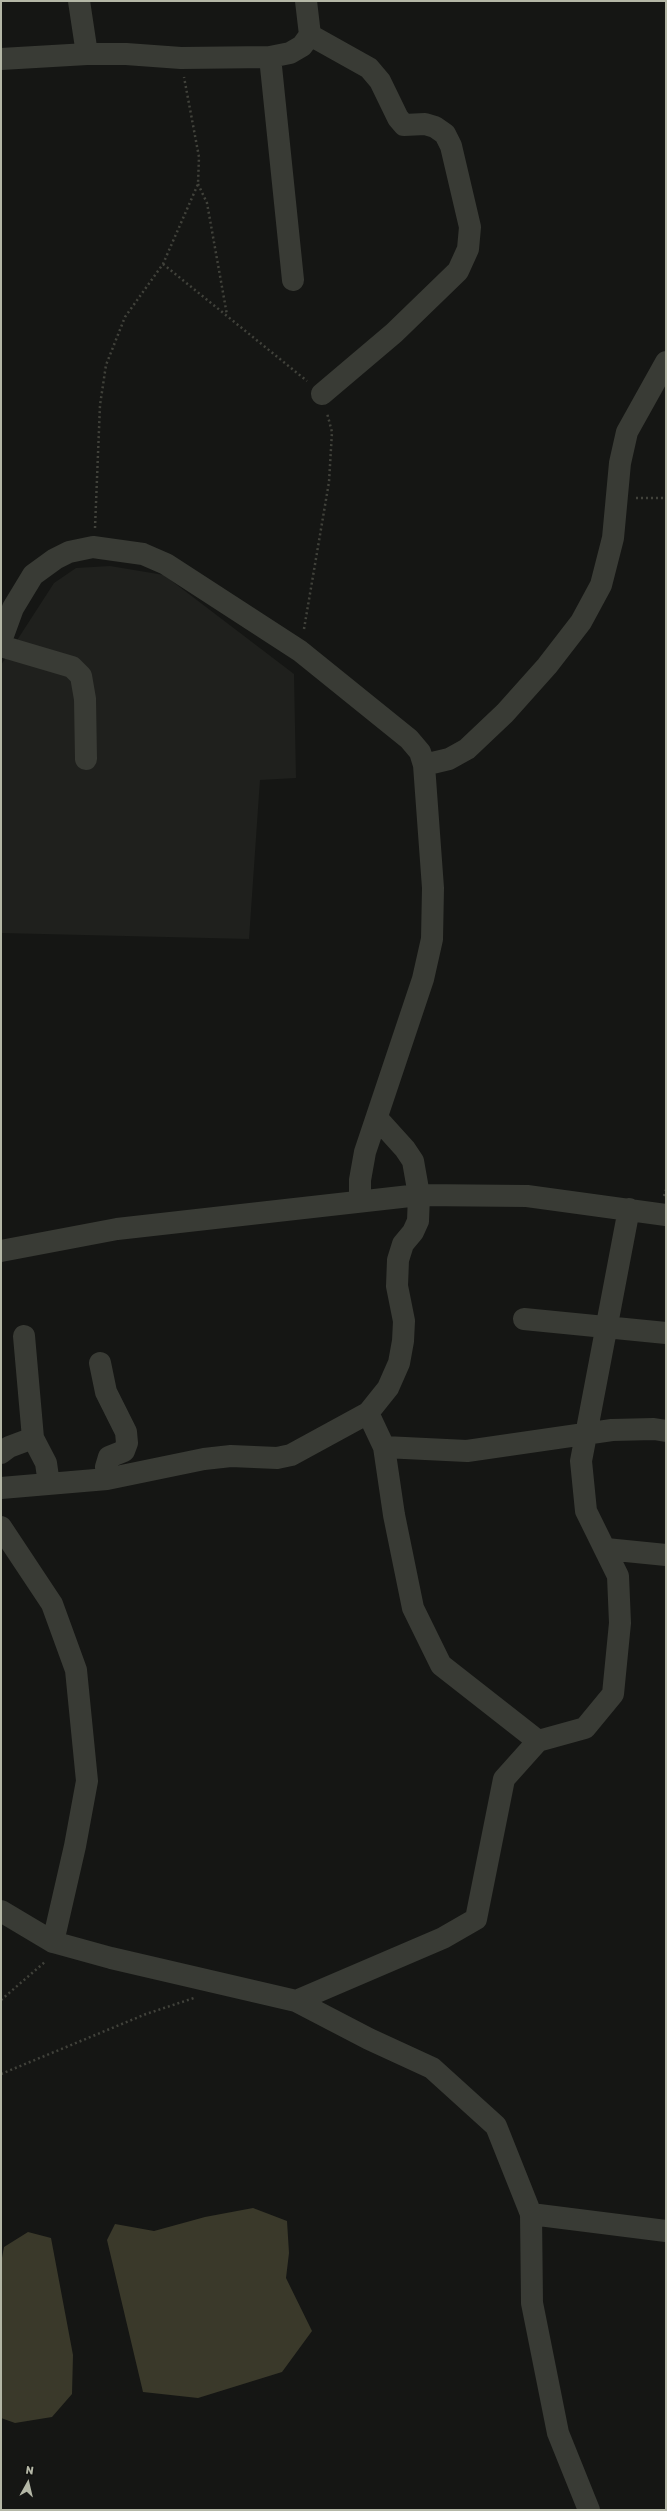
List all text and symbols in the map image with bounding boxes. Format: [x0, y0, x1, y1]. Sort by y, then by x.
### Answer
north arrow [8, 2463, 48, 2503]
text: N [25, 2464, 35, 2478]

